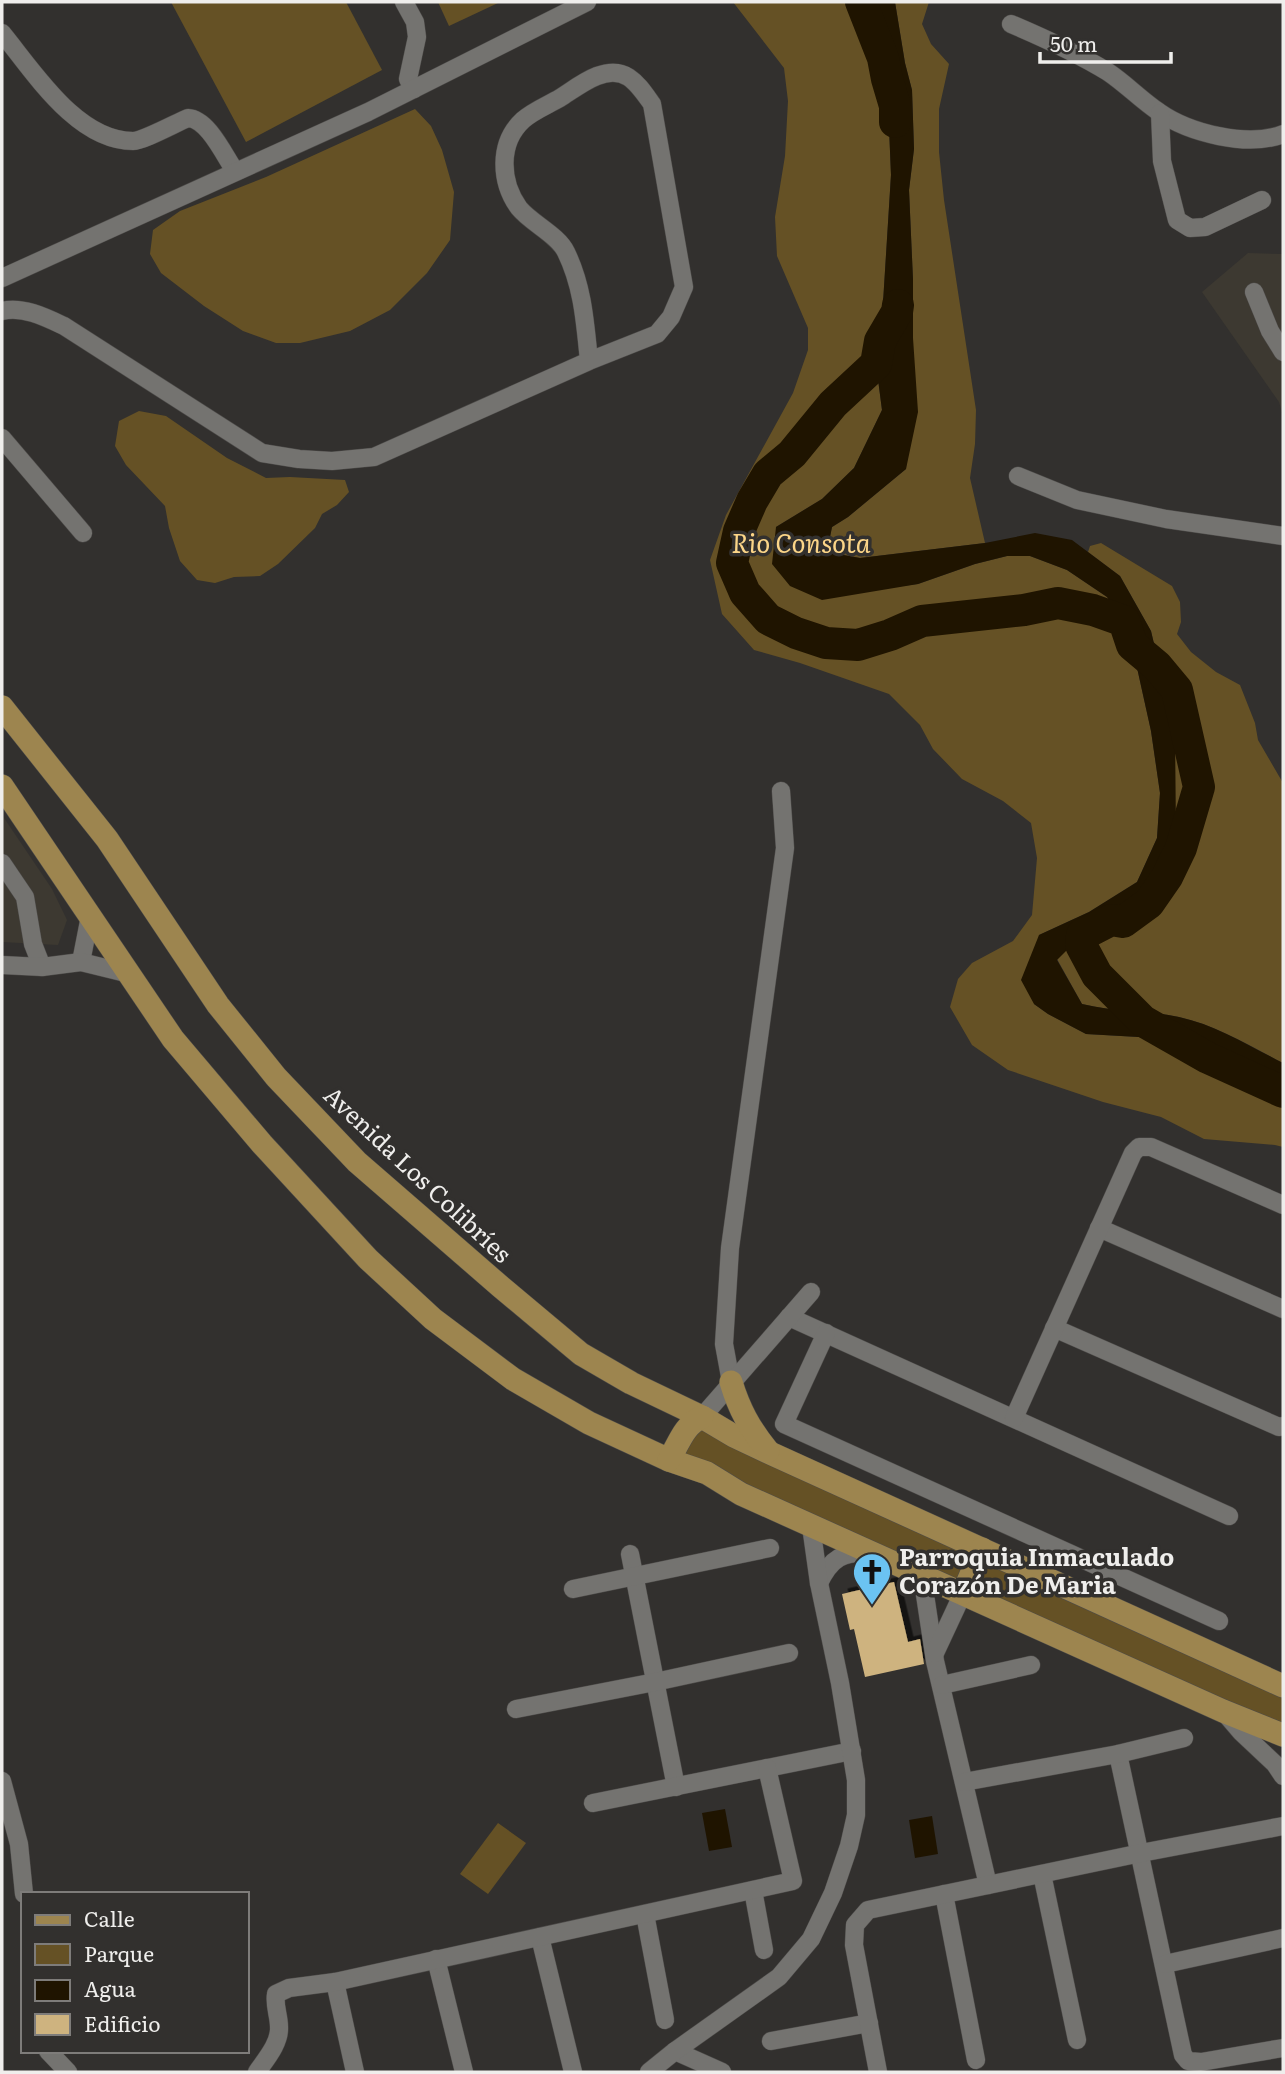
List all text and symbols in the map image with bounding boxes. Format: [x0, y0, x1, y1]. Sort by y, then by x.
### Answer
scale bar [1040, 21, 1171, 65]
text: 50 m [1050, 27, 1097, 58]
water label: Rio Consota [731, 522, 871, 561]
street label: Avenida Los Colibríes [317, 1077, 520, 1270]
place label: Parroquia Inmaculado Corazón De Maria [899, 1538, 1174, 1601]
church icon: Parroquia Inmaculado Corazón De Maria [851, 1551, 893, 1606]
legend [21, 1892, 248, 2053]
text: Calle [84, 1902, 135, 1933]
text: Parque [84, 1937, 154, 1968]
text: Agua [84, 1972, 136, 2003]
text: Edificio [84, 2007, 160, 2038]

